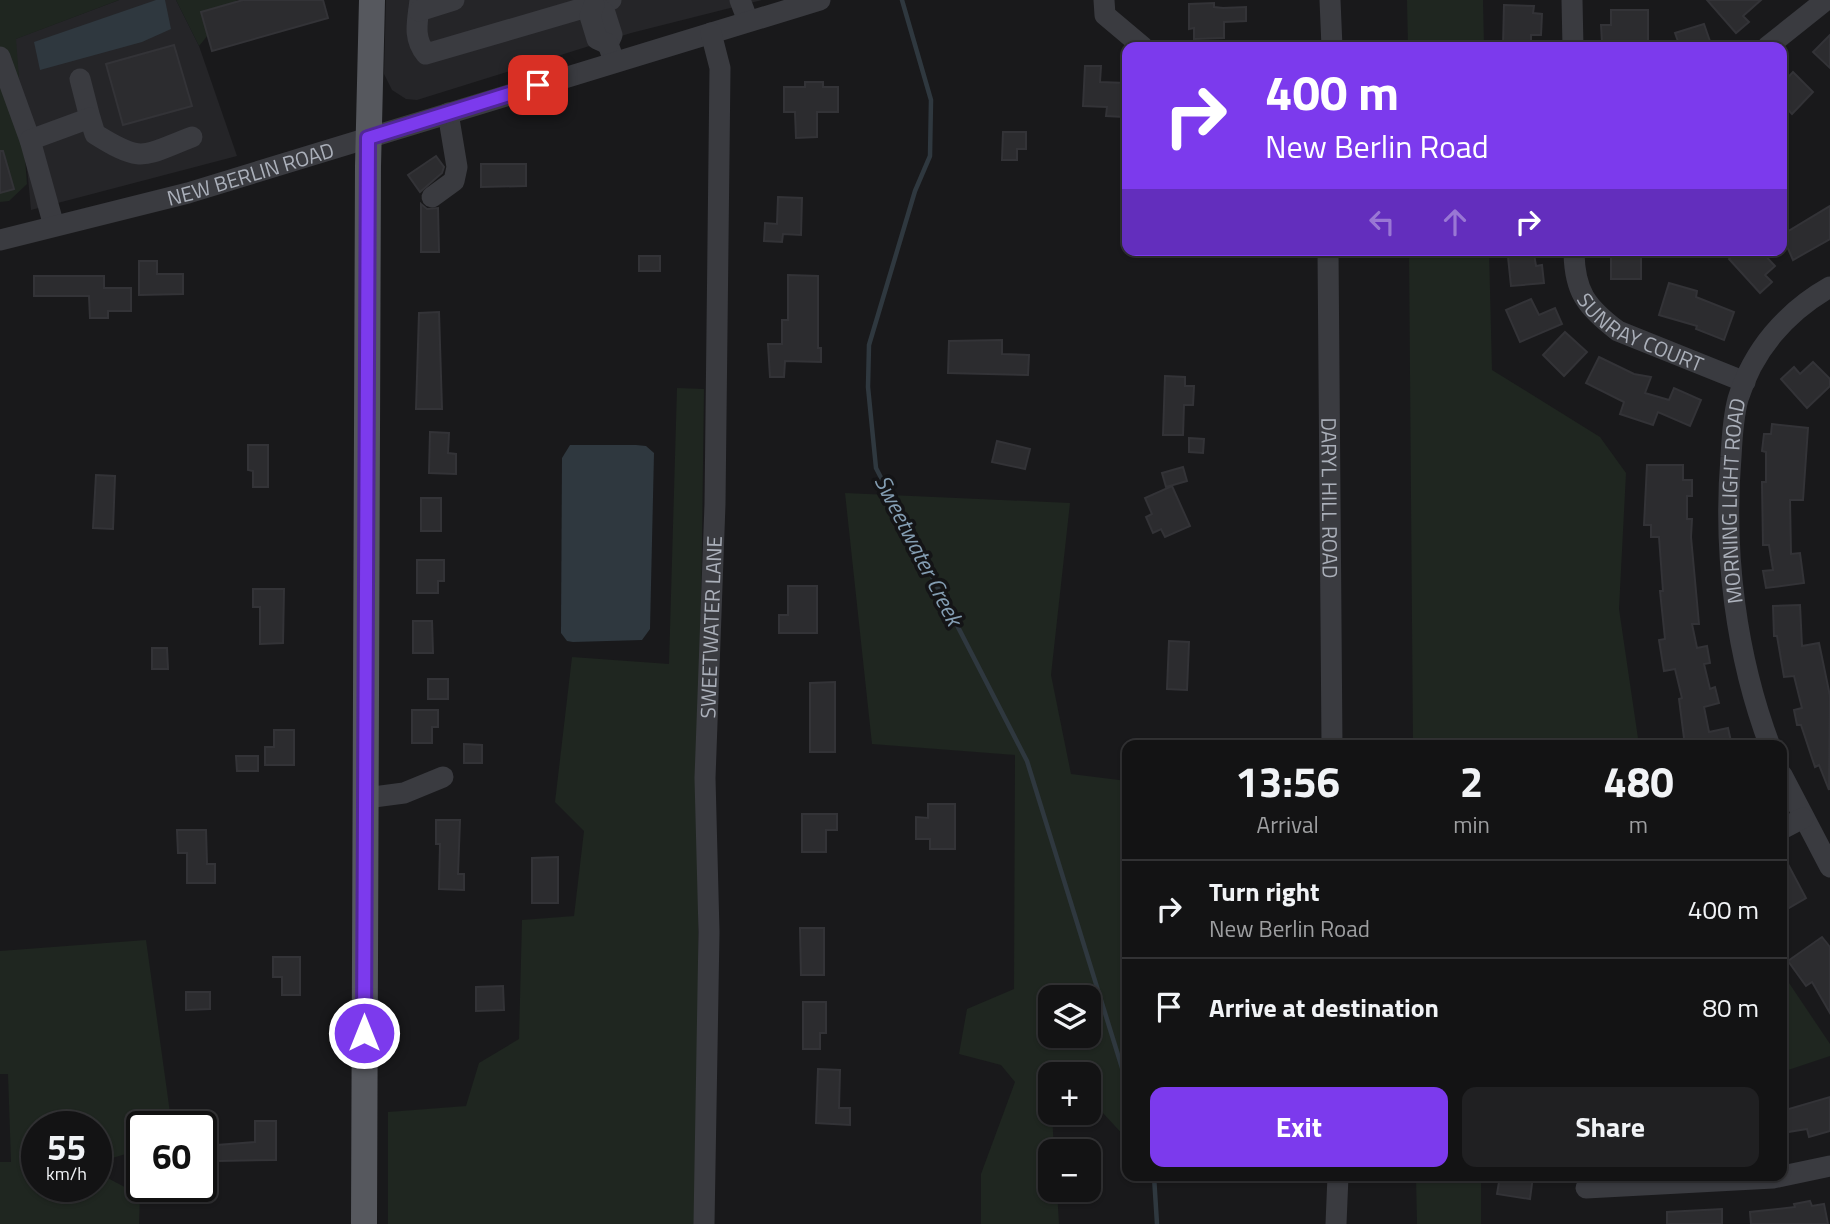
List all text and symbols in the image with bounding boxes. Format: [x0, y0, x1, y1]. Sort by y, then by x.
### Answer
text: 400 m [1265, 54, 1399, 129]
pin [508, 55, 568, 115]
icon: arrive [519, 66, 557, 104]
icon: right [1150, 70, 1241, 161]
text: New Berlin Road [1265, 122, 1489, 170]
street label: NEW BERLIN ROAD [163, 133, 338, 214]
icon: left [1363, 203, 1401, 241]
icon: ahead [1436, 203, 1474, 241]
icon: right [1509, 203, 1547, 241]
street label: SUNRAY COURT [1569, 286, 1708, 380]
street label: MORNING LIGHT ROAD [1713, 395, 1754, 606]
street label: DARYL HILL ROAD [1313, 417, 1347, 579]
water label: Sweetwater Creek [866, 469, 973, 634]
street label: SWEETWATER LANE [691, 535, 730, 719]
text: 13:56 [1235, 749, 1340, 813]
text: 2 [1460, 749, 1483, 813]
text: 480 [1603, 749, 1674, 813]
text: Arrival [1256, 807, 1319, 842]
text: min [1453, 807, 1490, 842]
text: m [1629, 807, 1648, 842]
text: Turn right [1209, 872, 1320, 911]
icon: right [1150, 890, 1188, 928]
text: 400 m [1688, 890, 1759, 929]
text: New Berlin Road [1209, 911, 1370, 946]
map controls [1038, 985, 1101, 1202]
button: layers [1038, 985, 1101, 1048]
icon: arrive [1150, 988, 1188, 1026]
text: Arrive at destination [1209, 988, 1439, 1027]
text: 80 m [1702, 988, 1759, 1027]
position arrow [327, 996, 401, 1070]
button: + [1038, 1062, 1101, 1125]
button: Exit [1150, 1087, 1448, 1167]
button: Share [1462, 1087, 1759, 1167]
speed limit sign: 60 [126, 1111, 217, 1202]
text: 55 [47, 1120, 86, 1174]
button: − [1038, 1139, 1101, 1202]
text: km/h [46, 1160, 87, 1187]

